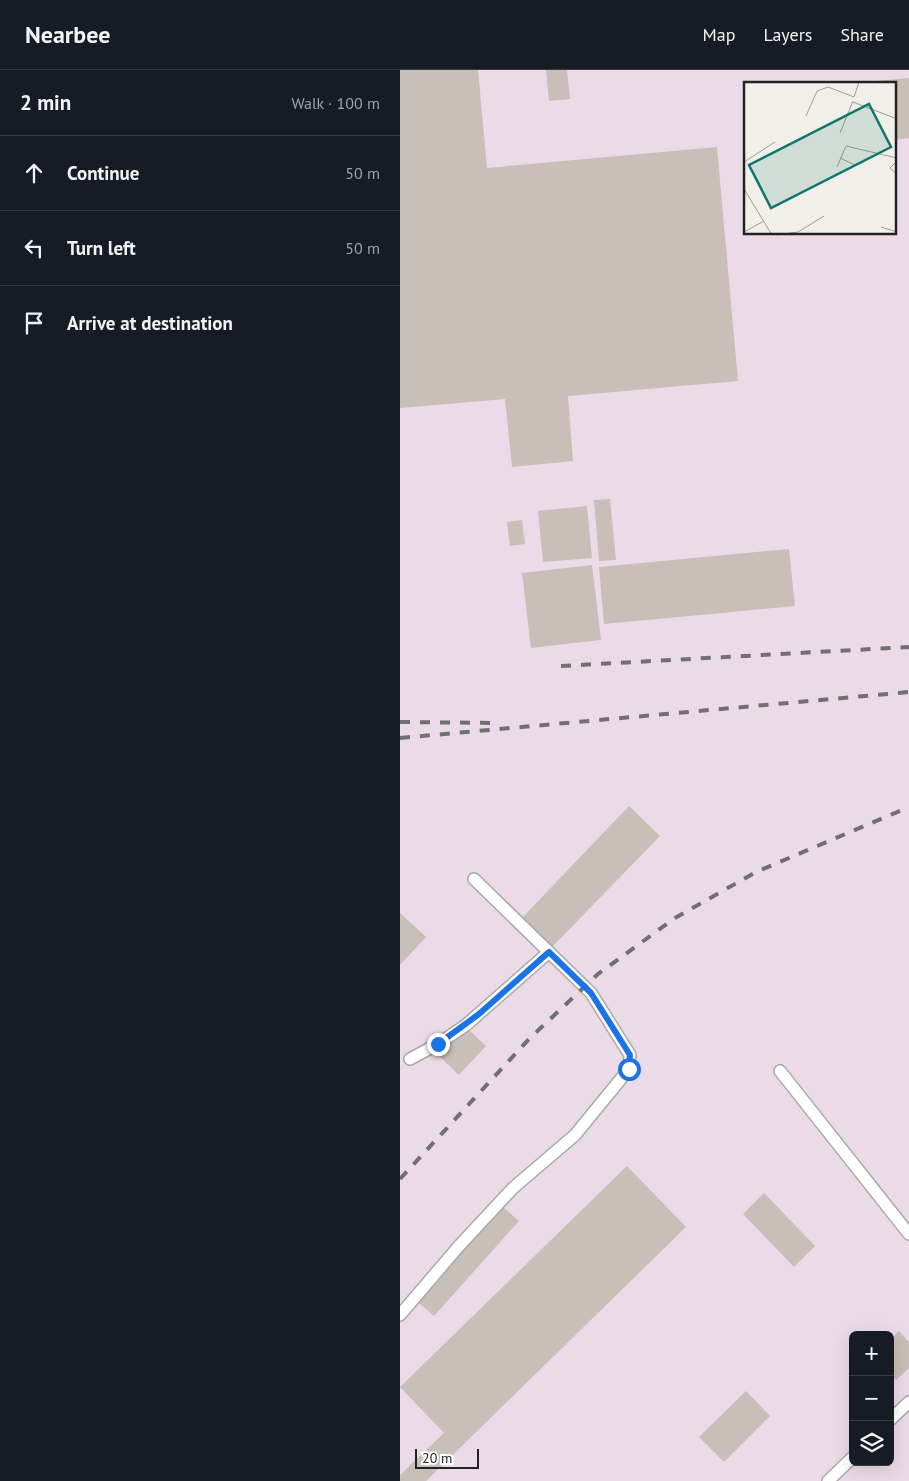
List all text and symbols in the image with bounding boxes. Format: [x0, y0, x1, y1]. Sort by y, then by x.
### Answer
text: Nearbee [25, 19, 110, 50]
text: Map [703, 23, 735, 46]
text: Layers [763, 23, 812, 46]
text: Share [840, 23, 884, 46]
inset map [744, 82, 897, 235]
text: 2 min [20, 89, 71, 116]
text: Walk · 100 m [291, 93, 380, 113]
icon: ahead [20, 159, 48, 187]
text: Continue [67, 161, 139, 185]
text: 50 m [345, 163, 380, 183]
icon: left [20, 234, 48, 262]
text: Turn left [67, 236, 136, 260]
text: 50 m [345, 238, 380, 258]
icon: arrive [20, 309, 48, 337]
text: Arrive at destination [67, 311, 233, 335]
route end [427, 1033, 450, 1056]
route start [618, 1058, 641, 1081]
map controls [849, 1331, 894, 1466]
button: + [849, 1331, 894, 1376]
button: − [849, 1376, 894, 1421]
button: layers [849, 1421, 894, 1466]
scale bar [415, 1446, 479, 1469]
text: 20 m [422, 1449, 452, 1467]

